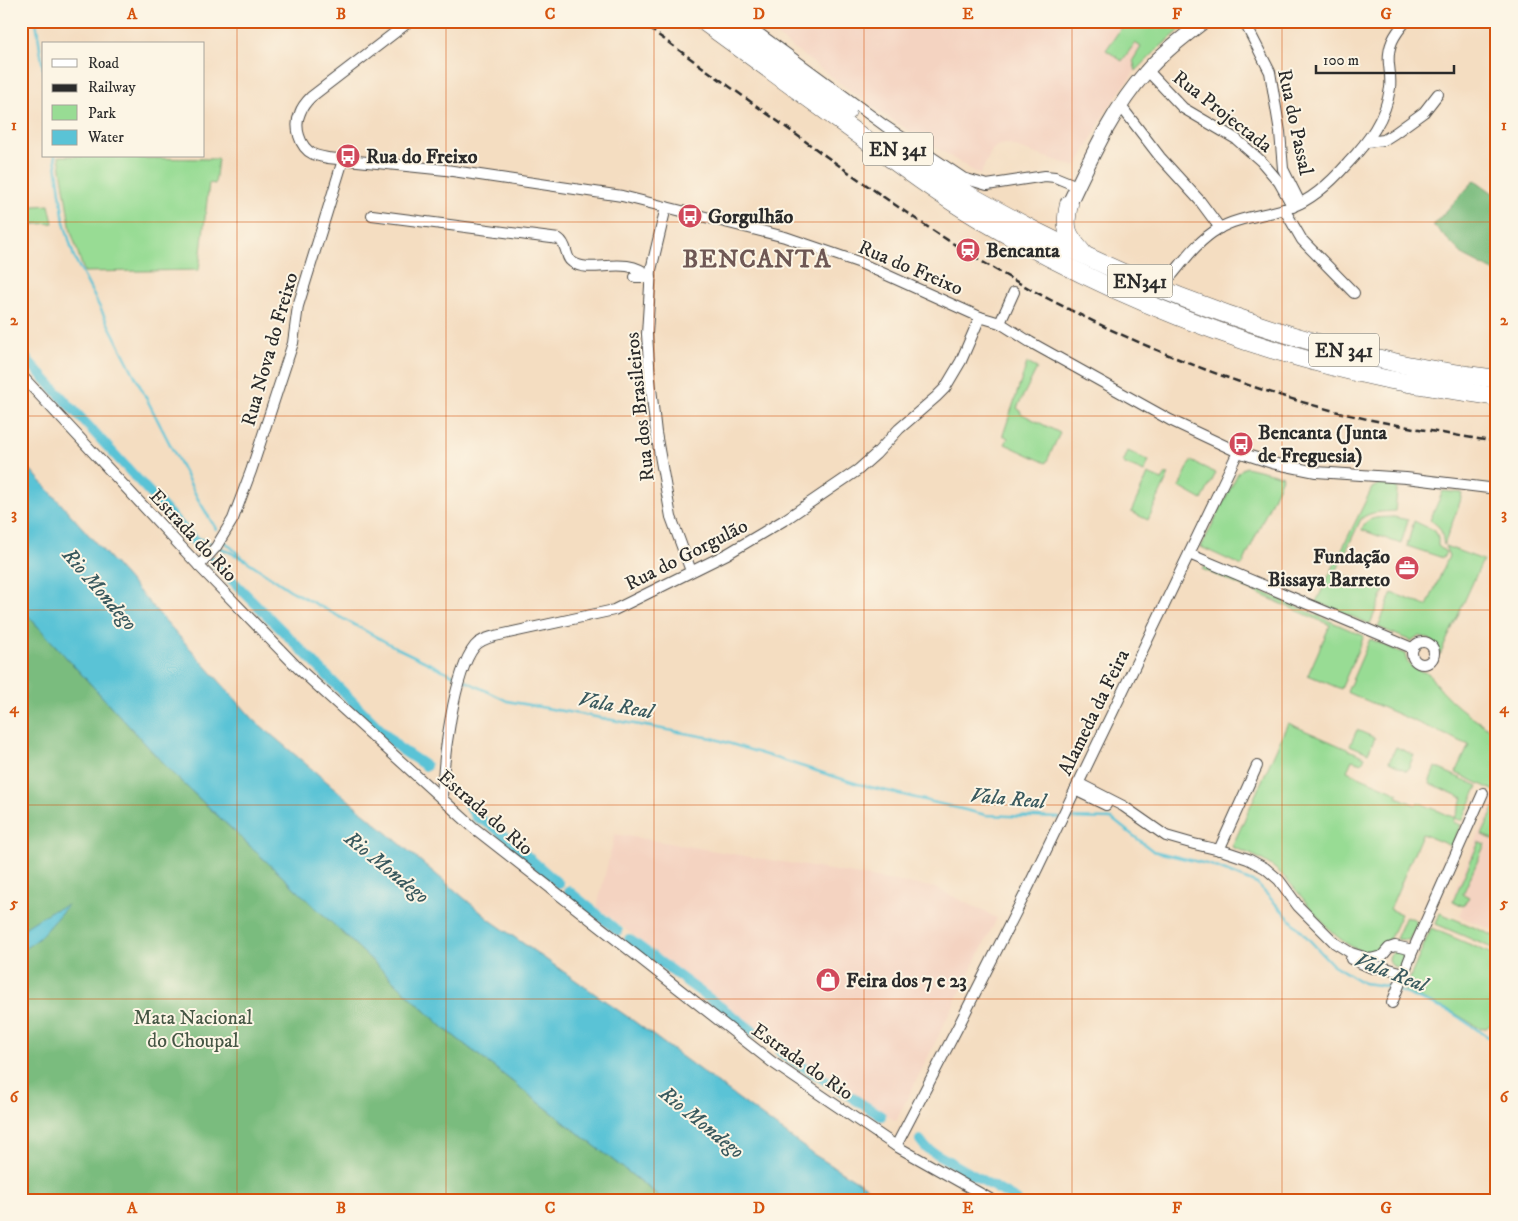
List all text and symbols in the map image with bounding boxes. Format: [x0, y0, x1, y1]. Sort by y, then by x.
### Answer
text: A [126, 4, 138, 24]
text: B [336, 4, 346, 24]
text: C [545, 4, 555, 24]
text: D [753, 4, 765, 24]
text: E [962, 4, 974, 24]
text: F [1172, 4, 1182, 24]
text: G [1380, 4, 1392, 24]
legend [42, 42, 205, 158]
scale bar [1316, 42, 1453, 74]
text: 100 m [1323, 51, 1359, 70]
text: Road [88, 54, 120, 73]
street label: Rua Projectada [1167, 66, 1277, 159]
street label: Rua do Passal [1271, 67, 1318, 178]
text: Railway [88, 78, 136, 97]
text: Park [88, 104, 117, 123]
text: 1 [11, 115, 17, 135]
text: 1 [1501, 115, 1507, 135]
text: Water [87, 128, 124, 147]
road number: EN 341 [863, 132, 933, 166]
bus stop icon: Rua do Freixo [335, 143, 361, 169]
place label: Rua do Freixo [366, 145, 478, 170]
bus stop icon: Gorgulhão [677, 203, 703, 229]
place label: Gorgulhão [708, 205, 793, 230]
street label: Rua do Freixo [854, 235, 967, 302]
station icon: Bencanta [955, 237, 981, 263]
place label: Bencanta [986, 239, 1060, 264]
district label: BENCANTA [682, 244, 832, 275]
road number: EN341 [1108, 264, 1172, 298]
street label: Rua Nova do Freixo [237, 270, 304, 429]
text: 2 [10, 310, 19, 330]
text: 2 [1500, 310, 1509, 330]
street label: Rua dos Brasileiros [620, 331, 661, 483]
road number: EN 341 [1309, 334, 1379, 366]
place label: Bencanta (Junta de Freguesia) [1258, 421, 1388, 469]
bus stop icon: Bencanta (Junta de Freguesia) [1228, 431, 1254, 457]
street label: Estrada do Rio [143, 484, 242, 588]
text: 3 [11, 504, 17, 524]
text: 3 [1501, 504, 1507, 524]
street label: Rua do Gorgulão [621, 514, 752, 597]
water label: Rio Mondego [55, 542, 142, 637]
place label: Fundação Bissaya Barreto [1268, 545, 1390, 593]
office icon: Fundação Bissaya Barreto [1394, 555, 1420, 581]
street label: Alameda da Feira [1053, 645, 1136, 780]
water label: Vala Real [576, 687, 658, 726]
text: 4 [8, 698, 19, 718]
text: 4 [1498, 698, 1509, 718]
street label: Estrada do Rio [432, 765, 538, 861]
water label: Vala Real [969, 783, 1049, 815]
water label: Rio Mondego [338, 825, 434, 910]
text: 5 [9, 893, 18, 913]
text: 5 [1499, 893, 1508, 913]
water label: Vala Real [1351, 947, 1433, 1000]
shop icon: Feira dos 7 e 23 [815, 967, 841, 993]
place label: Feira dos 7 e 23 [846, 969, 967, 994]
park label: Mata Nacional do Choupal [134, 1006, 252, 1054]
street label: Estrada do Rio [747, 1018, 858, 1106]
water label: Rio Mondego [653, 1080, 749, 1165]
text: 6 [10, 1087, 20, 1107]
text: 6 [1500, 1087, 1510, 1107]
text: A [126, 1198, 138, 1218]
text: B [336, 1198, 346, 1218]
text: C [545, 1198, 555, 1218]
text: D [753, 1198, 765, 1218]
text: E [962, 1198, 974, 1218]
text: F [1172, 1198, 1182, 1218]
text: G [1380, 1198, 1392, 1218]

